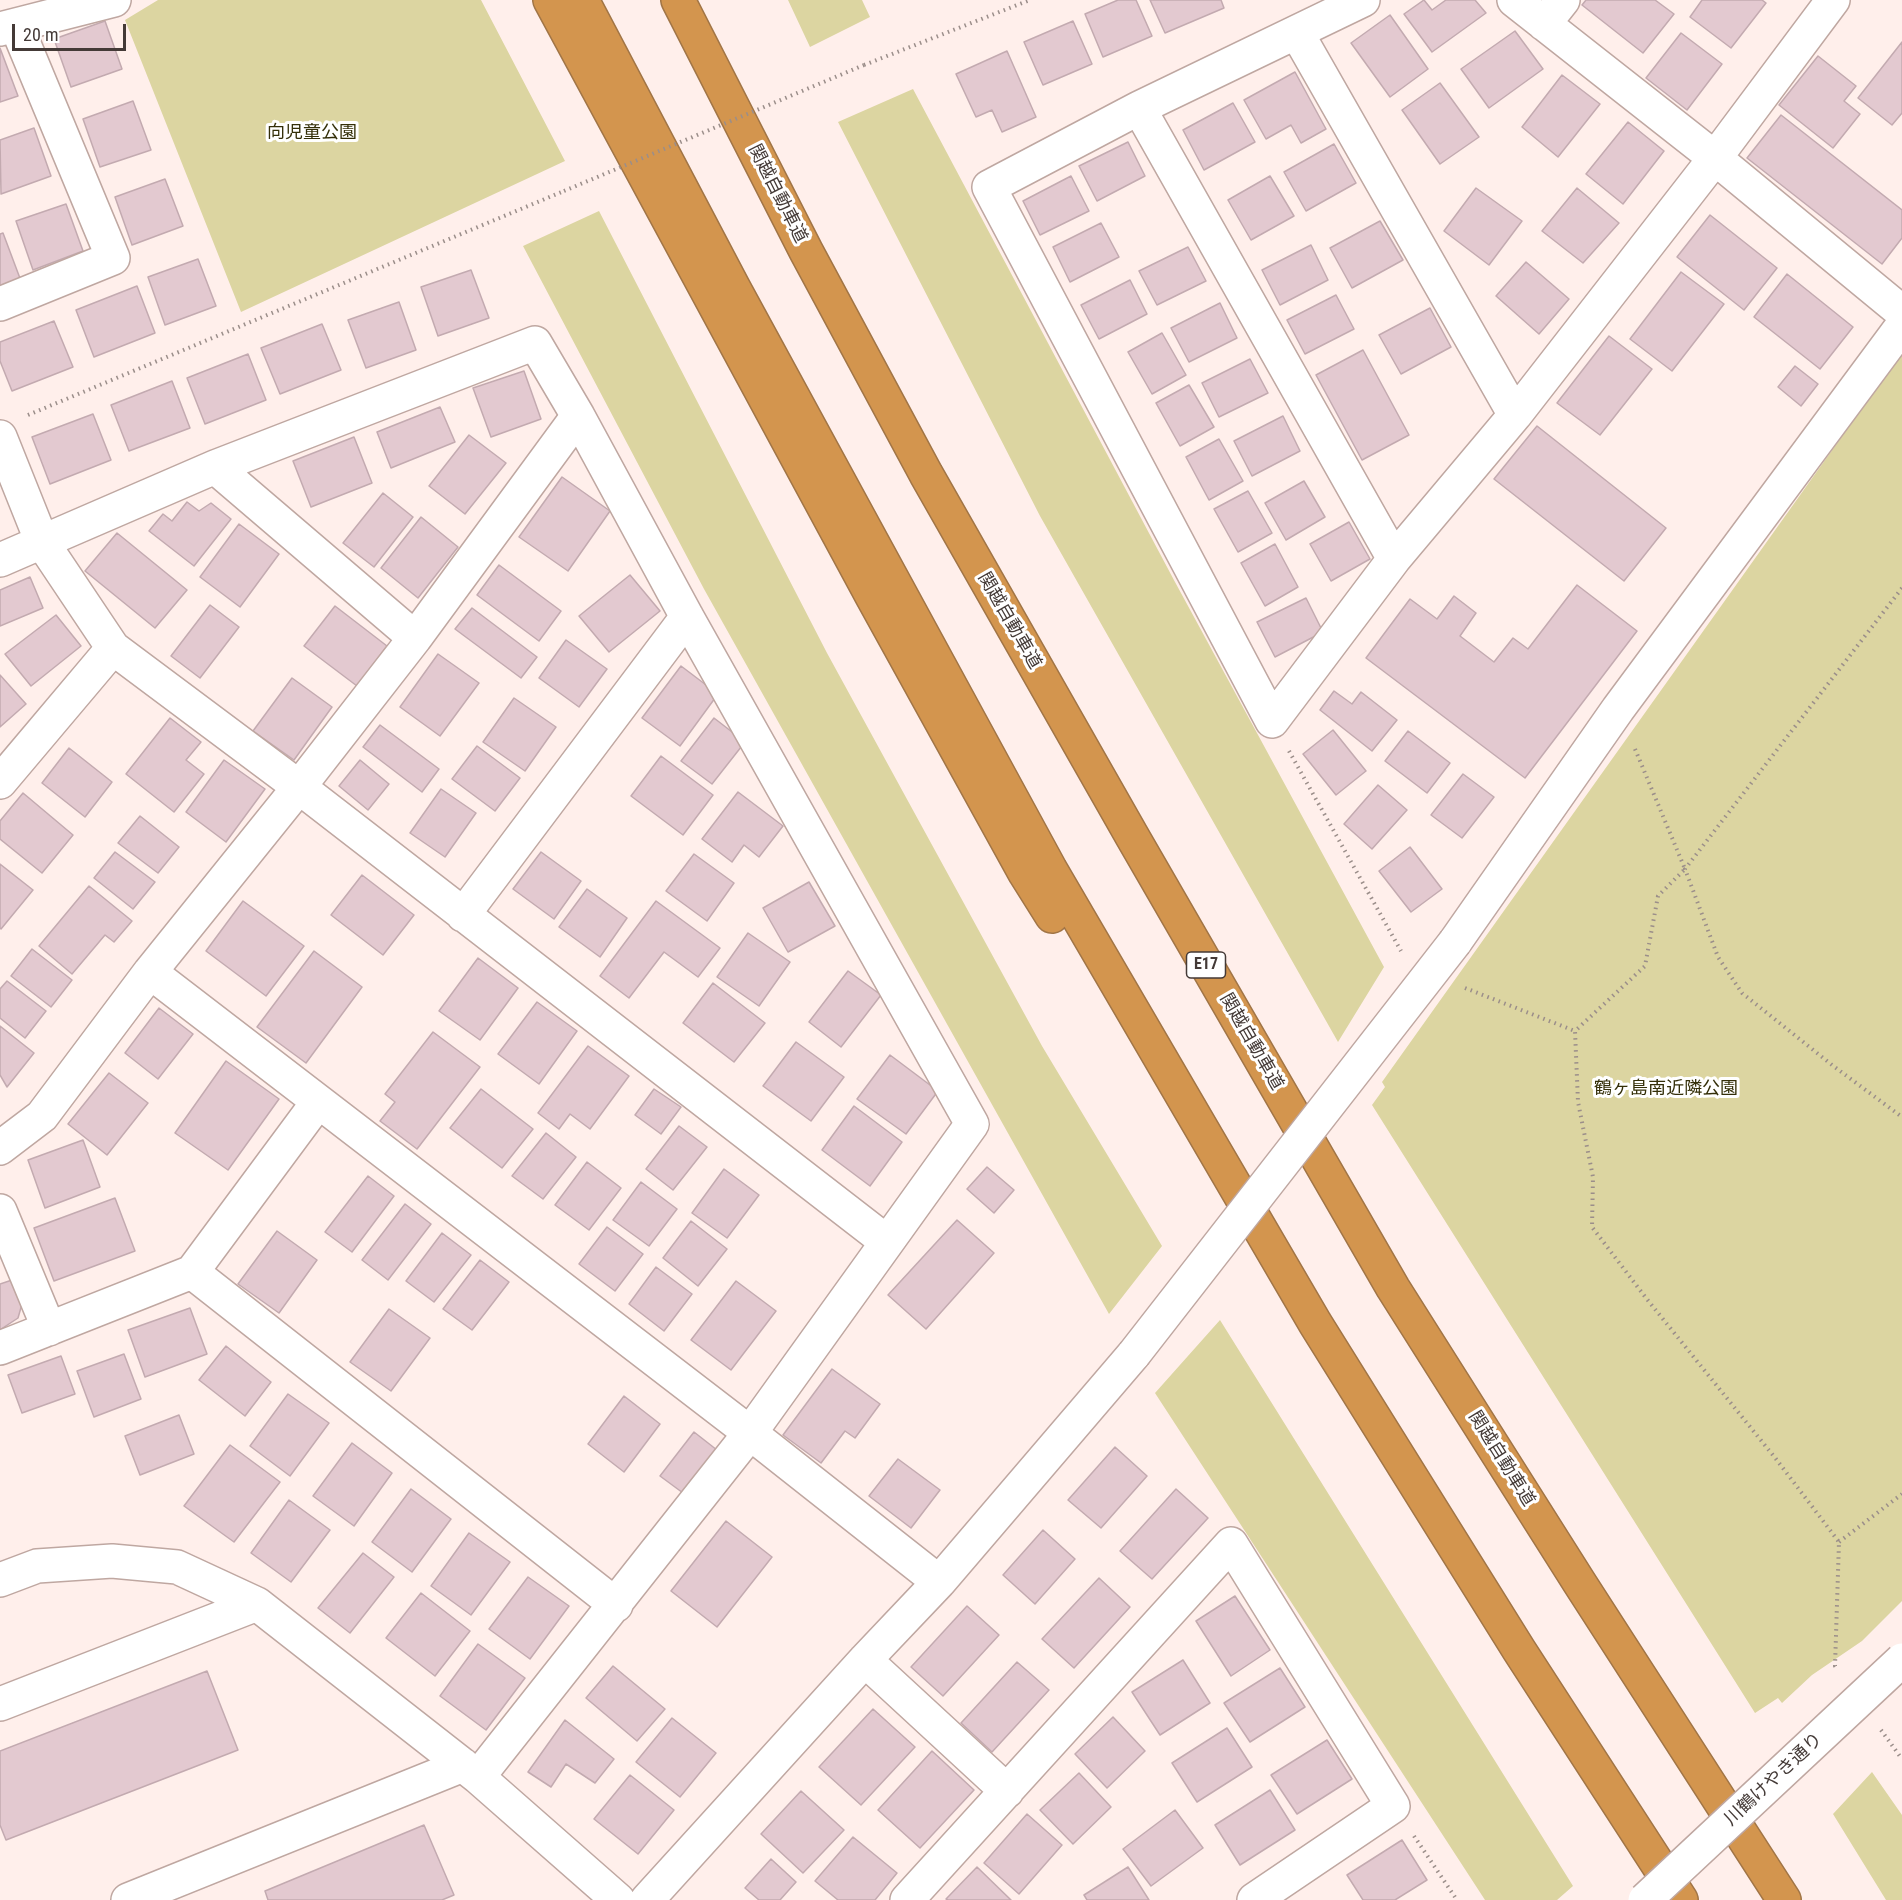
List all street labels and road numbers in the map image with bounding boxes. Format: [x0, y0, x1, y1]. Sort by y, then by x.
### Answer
street label: 関越自動車道 [743, 141, 811, 247]
street label: 関越自動車道 [973, 569, 1045, 673]
road number: E17 [1186, 952, 1226, 978]
street label: 関越自動車道 [1215, 990, 1287, 1094]
street label: 関越自動車道 [1463, 1407, 1539, 1511]
street label: 川鶴けやき通り [1721, 1729, 1827, 1831]

